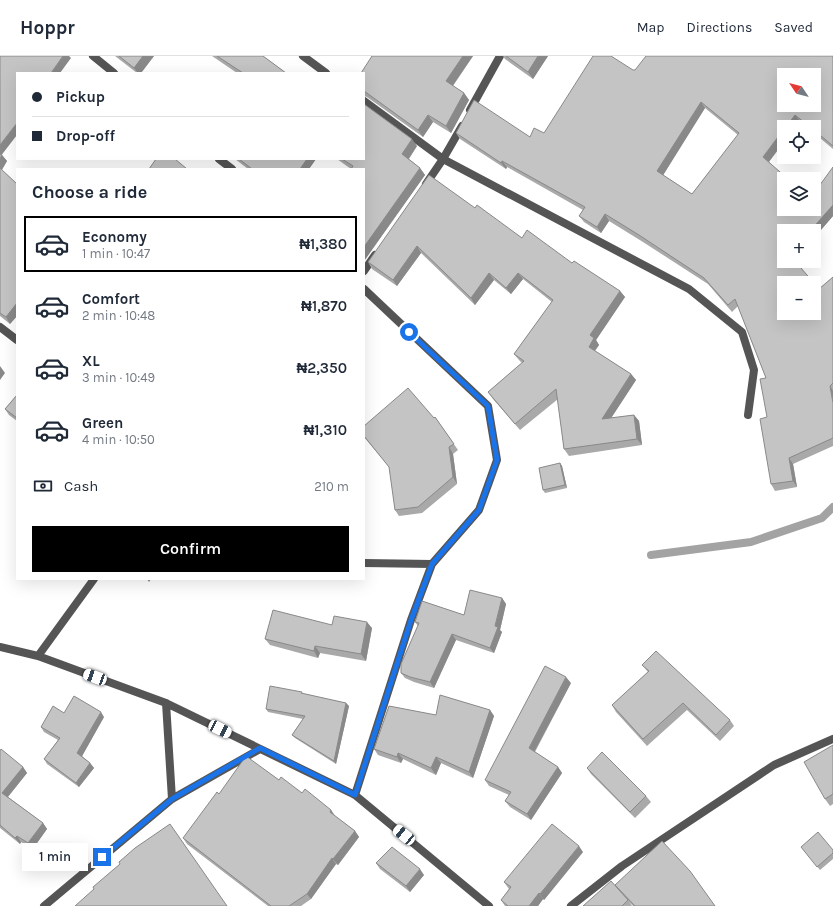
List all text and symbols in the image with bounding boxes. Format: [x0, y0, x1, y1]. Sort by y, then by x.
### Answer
text: Hoppr [20, 17, 75, 39]
text: Map [637, 19, 665, 36]
text: Directions [687, 19, 752, 36]
text: Saved [774, 19, 813, 36]
north arrow [777, 68, 821, 112]
map controls [777, 68, 821, 320]
text: Pickup [56, 88, 105, 106]
button: locate [777, 120, 821, 164]
text: Drop-off [56, 127, 115, 145]
button: layers [777, 172, 821, 216]
text: Choose a ride [32, 181, 147, 203]
button: + [777, 224, 821, 268]
icon: car [34, 226, 70, 262]
text: Economy [82, 228, 147, 246]
text: ₦1,380 [299, 235, 347, 253]
text: 1 min · 10:47 [82, 246, 150, 261]
button: − [777, 276, 821, 320]
icon: car [34, 288, 70, 324]
text: Comfort [82, 290, 140, 308]
text: ₦1,870 [301, 297, 347, 315]
text: 2 min · 10:48 [82, 308, 155, 323]
route start [400, 323, 418, 341]
icon: car [34, 350, 70, 386]
text: XL [82, 352, 100, 370]
text: ₦2,350 [296, 359, 347, 377]
text: 3 min · 10:49 [82, 370, 155, 385]
icon: car [34, 412, 70, 448]
text: Green [82, 414, 123, 432]
text: ₦1,310 [304, 421, 347, 439]
text: 4 min · 10:50 [82, 432, 155, 447]
icon: cash [32, 475, 54, 497]
text: Cash [64, 477, 98, 495]
text: 210 m [314, 479, 349, 494]
button: Confirm [32, 526, 349, 572]
car [82, 667, 108, 687]
car [207, 718, 233, 740]
car [391, 823, 417, 847]
callout: 1 min [22, 843, 88, 871]
route end [93, 848, 111, 866]
text: 1 min [39, 849, 71, 864]

